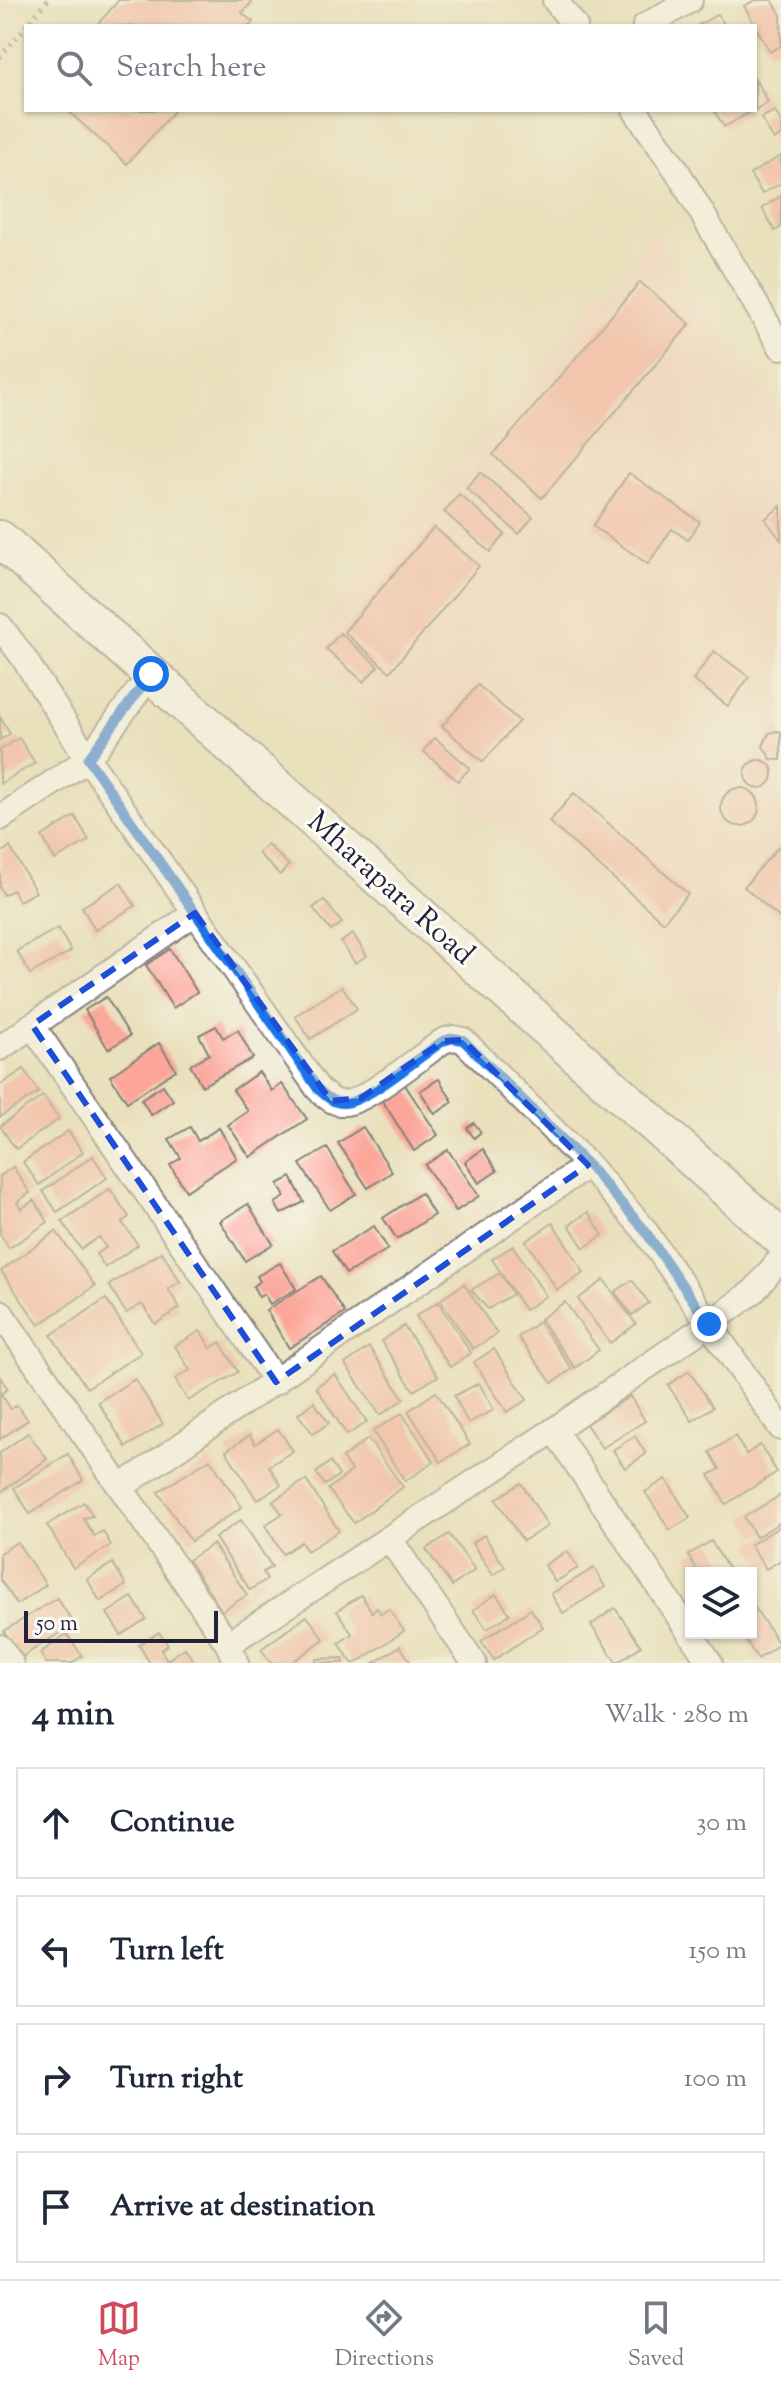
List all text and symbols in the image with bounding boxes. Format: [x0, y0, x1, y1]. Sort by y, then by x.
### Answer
search box [24, 24, 757, 112]
icon: search [52, 46, 96, 90]
text: Search here [116, 47, 266, 90]
route start [133, 656, 169, 692]
street label: Mharapara Road [297, 802, 483, 976]
route end [691, 1306, 727, 1342]
map controls [685, 1567, 757, 1639]
button: layers [685, 1567, 757, 1639]
scale bar [24, 1607, 218, 1643]
text: 50 m [36, 1609, 78, 1641]
text: 4 min [32, 1691, 114, 1740]
text: Walk · 280 m [604, 1697, 749, 1734]
icon: ahead [34, 1801, 78, 1845]
text: Continue [110, 1802, 235, 1845]
text: 30 m [696, 1805, 747, 1842]
icon: left [34, 1929, 78, 1973]
text: Turn left [110, 1930, 224, 1973]
text: 150 m [688, 1933, 747, 1970]
icon: right [34, 2057, 78, 2101]
text: Turn right [110, 2058, 243, 2101]
text: 100 m [684, 2061, 747, 2098]
icon: arrive [34, 2185, 78, 2229]
text: Arrive at destination [110, 2186, 375, 2229]
tab: Map [97, 2296, 141, 2376]
tab: Directions [335, 2296, 434, 2376]
tab: Saved [628, 2296, 684, 2376]

